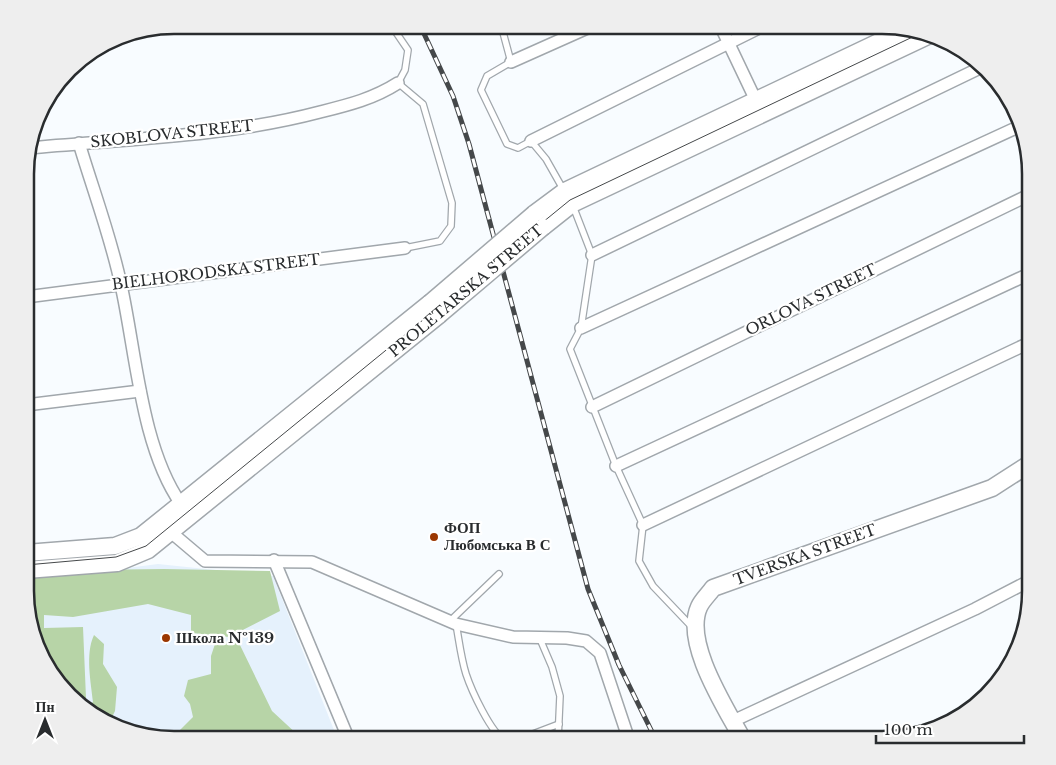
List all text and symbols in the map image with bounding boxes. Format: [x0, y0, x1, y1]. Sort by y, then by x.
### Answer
street label: SKOBLOVA STREET [89, 115, 254, 152]
street label: PROLETARSKA STREET [385, 220, 547, 361]
street label: BIELHORODSKA STREET [111, 249, 321, 294]
street label: ORLOVA STREET [742, 260, 879, 340]
place label: ФОП Любомська В С [444, 518, 551, 554]
street label: TVERSKA STREET [731, 520, 879, 589]
marker: ФОП Любомська В С [428, 531, 440, 543]
place label: Школа №139 [176, 628, 274, 647]
marker: Школа №139 [160, 632, 172, 644]
north arrow [20, 695, 70, 745]
text: Пн [36, 698, 54, 716]
scale bar [876, 712, 1024, 744]
text: 100 m [884, 720, 933, 739]

